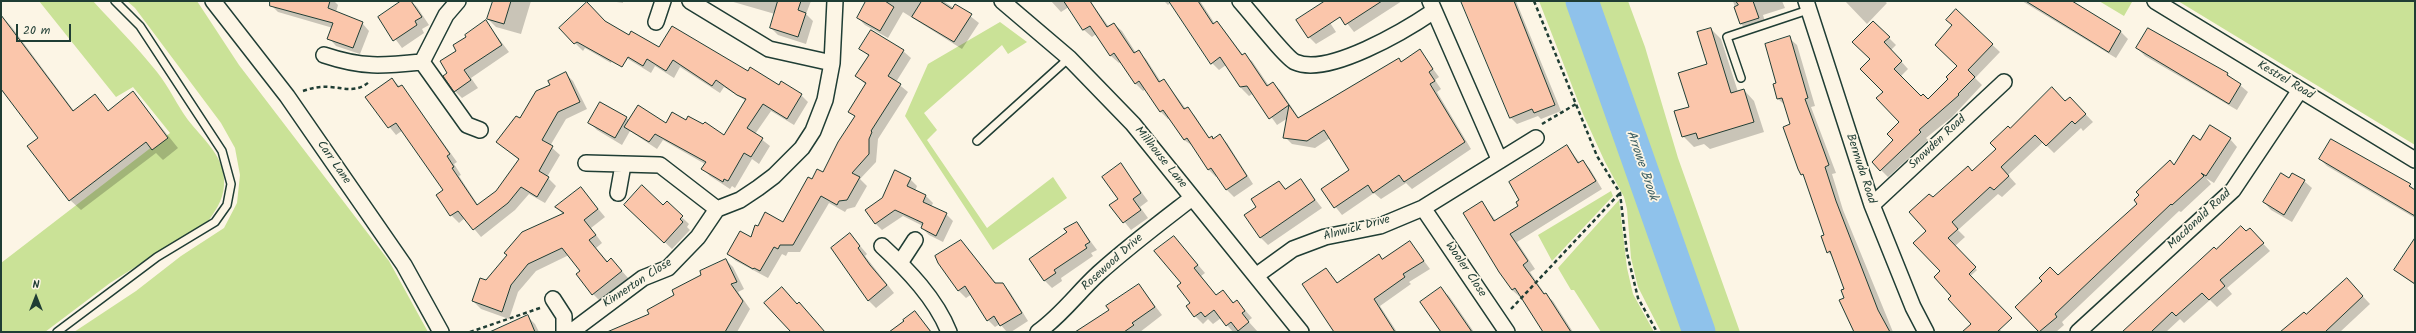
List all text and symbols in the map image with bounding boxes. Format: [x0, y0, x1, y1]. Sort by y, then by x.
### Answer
scale bar [18, 16, 73, 42]
text: 20 m [23, 21, 50, 40]
street label: Kestrel Road [2254, 58, 2316, 104]
street label: Snowden Road [1906, 113, 1970, 173]
street label: Millhouse Lane [1131, 124, 1189, 192]
water label: Arrowe Brook [1622, 129, 1660, 203]
street label: Bermuda Road [1842, 132, 1878, 206]
street label: Carr Lane [313, 139, 353, 187]
street label: Macdonald Road [2165, 187, 2235, 253]
street label: Alnwick Drive [1322, 213, 1392, 245]
street label: Rosewood Drive [1079, 232, 1147, 294]
street label: Wooler Close [1441, 240, 1489, 300]
street label: Kinnerton Close [601, 256, 675, 312]
text: N [33, 276, 39, 294]
north arrow [16, 277, 56, 317]

